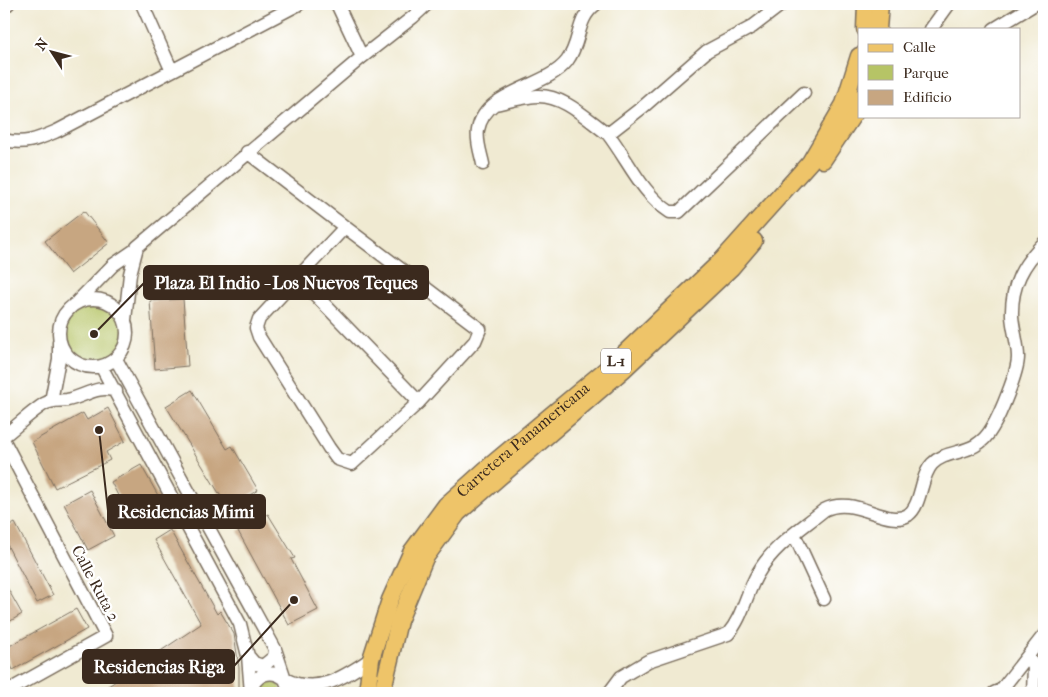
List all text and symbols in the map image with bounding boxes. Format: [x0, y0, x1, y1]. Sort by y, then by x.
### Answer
north arrow [28, 28, 78, 78]
legend [858, 28, 1020, 118]
text: N [32, 35, 52, 54]
text: Calle [903, 38, 936, 56]
text: Parque [903, 64, 949, 82]
text: Edificio [903, 88, 952, 106]
callout: Plaza El Indio - Los Nuevos Teques [144, 266, 428, 299]
text: Plaza El Indio - Los Nuevos Teques [154, 273, 418, 294]
road number: L-1 [601, 348, 631, 374]
street label: Carretera Panamericana [452, 378, 594, 501]
callout: Residencias Mimi [108, 495, 265, 528]
text: Residencias Mimi [118, 502, 255, 523]
street label: Calle Ruta 2 [68, 542, 124, 625]
callout: Residencias Riga [83, 650, 234, 683]
text: Residencias Riga [94, 657, 225, 678]

